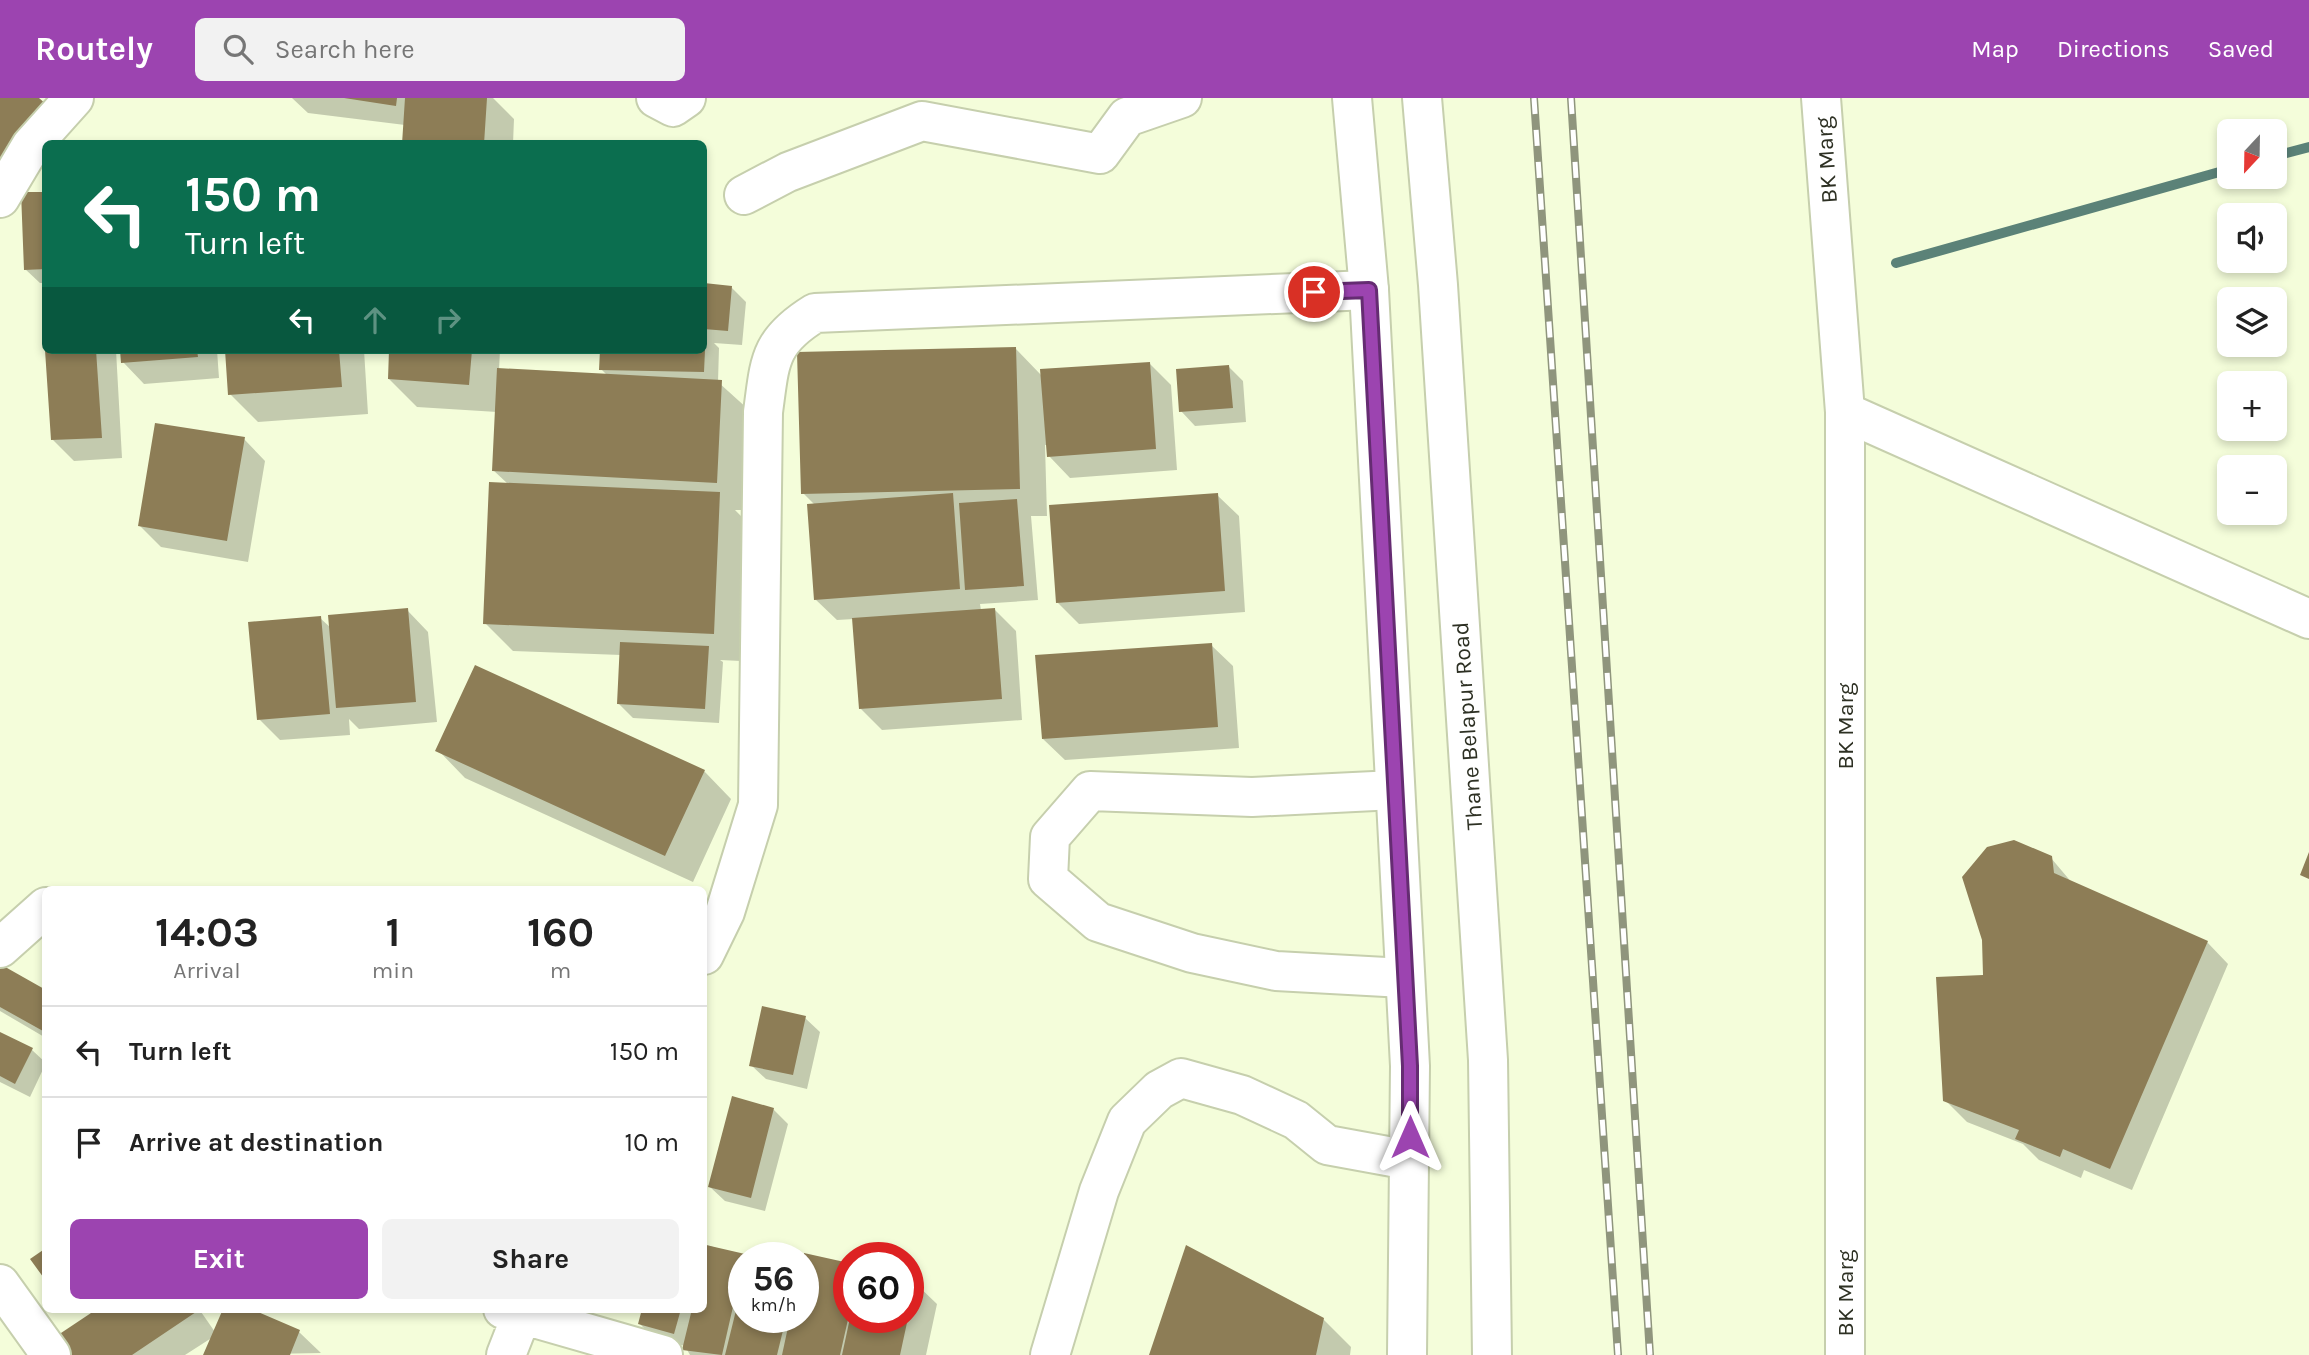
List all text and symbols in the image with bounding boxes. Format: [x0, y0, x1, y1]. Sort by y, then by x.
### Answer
search box [195, 18, 685, 81]
text: Routely [35, 30, 153, 68]
icon: search [219, 30, 257, 68]
text: Search here [275, 34, 415, 65]
text: Map [1971, 35, 2019, 63]
text: Directions [2057, 35, 2170, 63]
text: Saved [2208, 35, 2274, 63]
street label: BK Marg [1810, 116, 1843, 204]
north arrow [2217, 119, 2287, 189]
map controls [2217, 119, 2287, 525]
text: 150 m [185, 166, 321, 223]
icon: left [70, 168, 161, 259]
button: sound [2217, 203, 2287, 273]
text: Turn left [185, 225, 305, 262]
pin [1284, 262, 1344, 322]
icon: arrive [1295, 273, 1333, 311]
button: layers [2217, 287, 2287, 357]
icon: left [283, 301, 321, 339]
icon: ahead [356, 301, 394, 339]
icon: right [429, 301, 467, 339]
button: + [2217, 371, 2287, 441]
button: − [2217, 455, 2287, 525]
street label: Thane Belapur Road [1447, 621, 1488, 831]
street label: BK Marg [1832, 683, 1859, 769]
text: 14:03 [155, 907, 259, 957]
text: 1 [385, 907, 400, 957]
text: 160 [527, 907, 594, 957]
text: Arrival [173, 957, 241, 984]
text: min [372, 957, 414, 984]
text: m [550, 957, 571, 984]
icon: left [70, 1033, 108, 1071]
text: Turn left [129, 1036, 231, 1067]
text: 150 m [610, 1036, 679, 1067]
position arrow [1373, 1100, 1447, 1174]
icon: arrive [70, 1124, 108, 1162]
text: Arrive at destination [129, 1127, 383, 1158]
text: 10 m [624, 1127, 679, 1158]
button: Exit [70, 1219, 368, 1299]
button: Share [382, 1219, 679, 1299]
speed limit sign: 60 [833, 1242, 924, 1333]
street label: BK Marg [1832, 1250, 1859, 1336]
text: 56 [753, 1258, 794, 1299]
text: km/h [751, 1294, 796, 1316]

